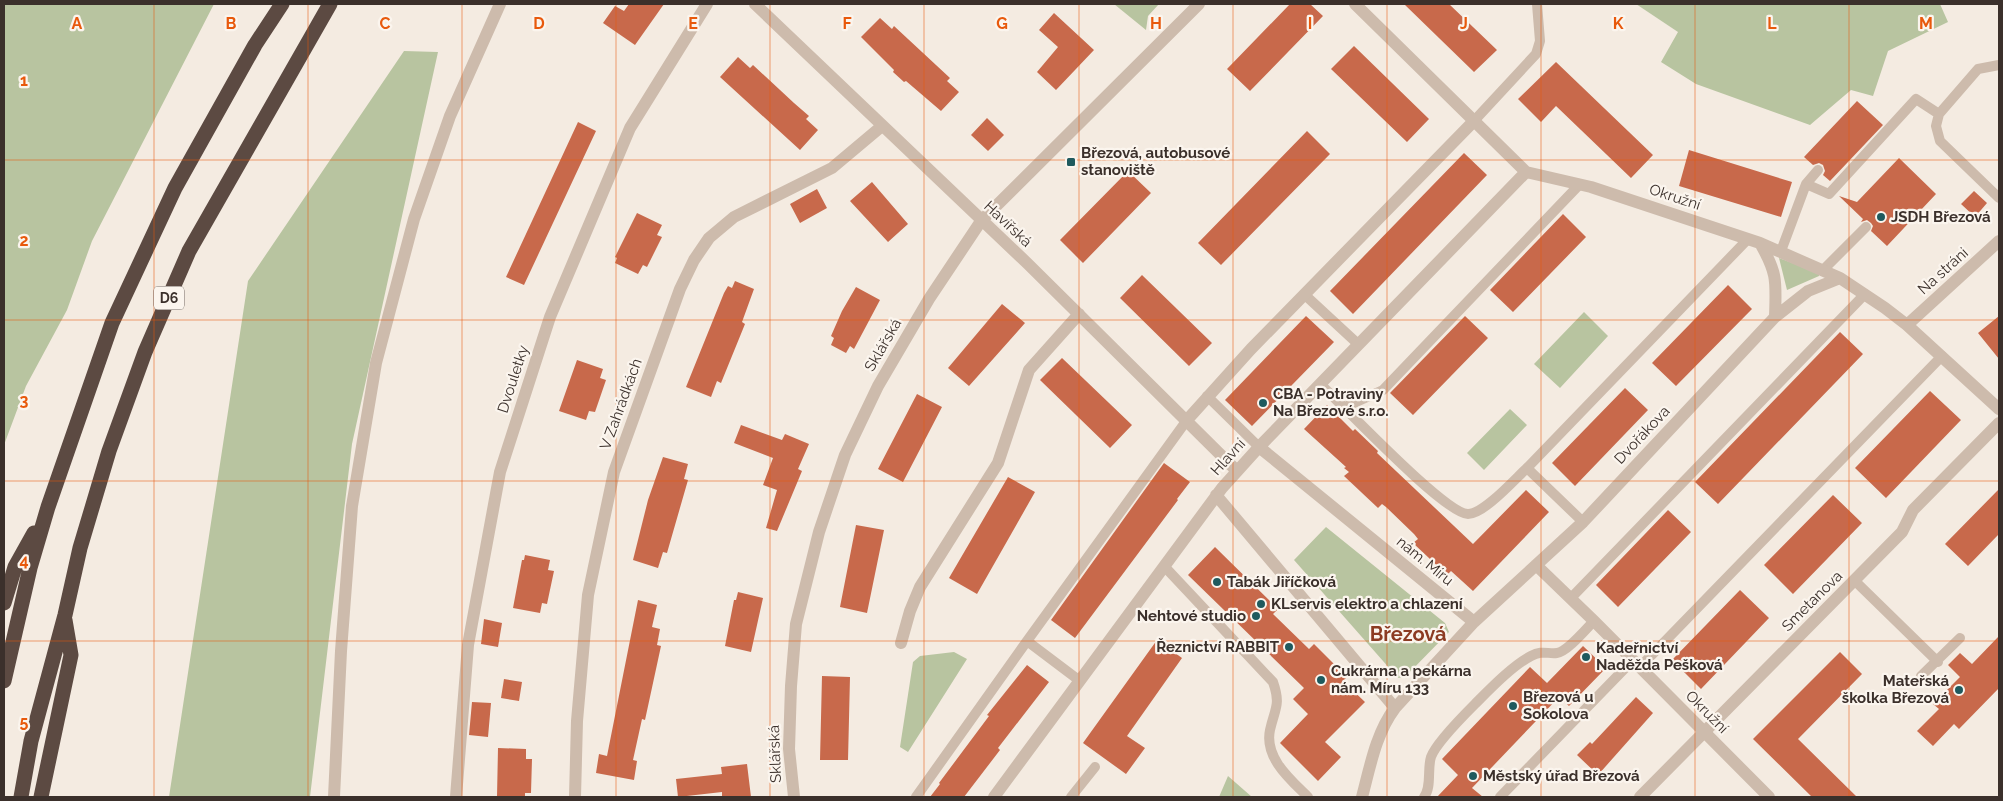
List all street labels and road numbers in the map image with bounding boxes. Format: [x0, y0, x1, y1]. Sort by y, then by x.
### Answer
street label: Okružní [1647, 180, 1704, 214]
street label: Havířská [980, 197, 1036, 251]
street label: Na stráni [1914, 244, 1972, 298]
road number: D6 [154, 286, 184, 310]
street label: Sklářská [861, 315, 905, 375]
street label: Dvouletky [494, 343, 532, 415]
street label: V Zahrádkách [596, 356, 646, 452]
street label: Dvořákova [1611, 402, 1673, 468]
street label: Hlavní [1207, 434, 1250, 479]
street label: nám. Míru [1393, 533, 1457, 589]
street label: Smetanova [1778, 567, 1846, 635]
street label: Okružní [1682, 687, 1733, 738]
street label: Sklářská [765, 725, 785, 783]

